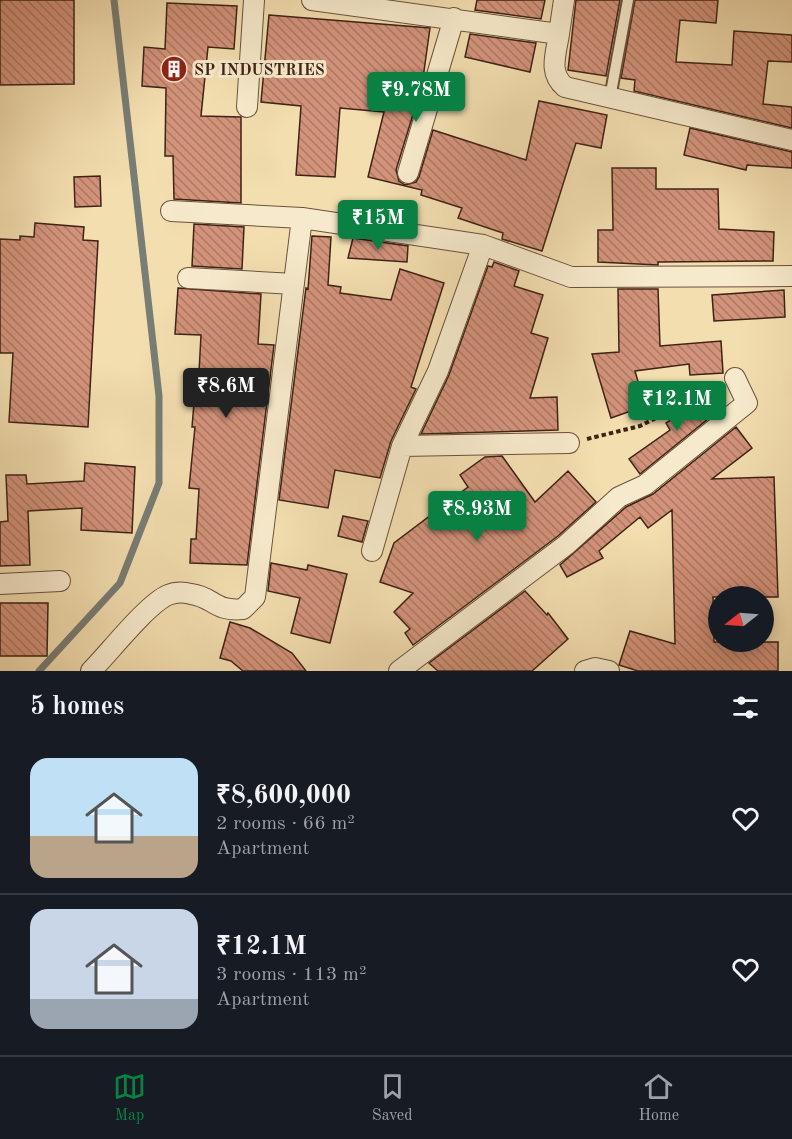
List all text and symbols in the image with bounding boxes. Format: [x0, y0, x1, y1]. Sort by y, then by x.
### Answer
building icon: SP INDUSTRIES [159, 54, 189, 84]
place label: SP INDUSTRIES [194, 63, 325, 79]
pin: ₹9.78M [367, 72, 465, 123]
text: ₹9.78M [381, 81, 451, 101]
pin: ₹15M [342, 200, 414, 251]
text: ₹15M [352, 209, 404, 229]
pin: ₹8.6M [184, 368, 268, 419]
text: ₹8.6M [197, 377, 255, 397]
pin: ₹12.1M [628, 381, 726, 432]
text: ₹12.1M [642, 390, 712, 410]
pin: ₹8.93M [428, 491, 526, 542]
text: ₹8.93M [442, 500, 512, 520]
north arrow [708, 586, 774, 652]
map controls [708, 586, 774, 652]
icon: filters [729, 691, 762, 724]
text: 5 homes [30, 694, 124, 720]
icon: home [78, 782, 150, 854]
text: ₹8,600,000 [216, 783, 351, 809]
icon: heart [729, 802, 762, 835]
text: 2 rooms · 66 m² [216, 814, 355, 834]
text: Apartment [216, 839, 310, 859]
icon: home [78, 933, 150, 1005]
text: ₹12.1M [216, 934, 307, 960]
icon: heart [729, 953, 762, 986]
text: 3 rooms · 113 m² [216, 965, 366, 985]
text: Apartment [216, 990, 310, 1010]
tab: Map [113, 1070, 146, 1126]
tab: Saved [372, 1070, 413, 1126]
tab: Home [638, 1070, 679, 1126]

